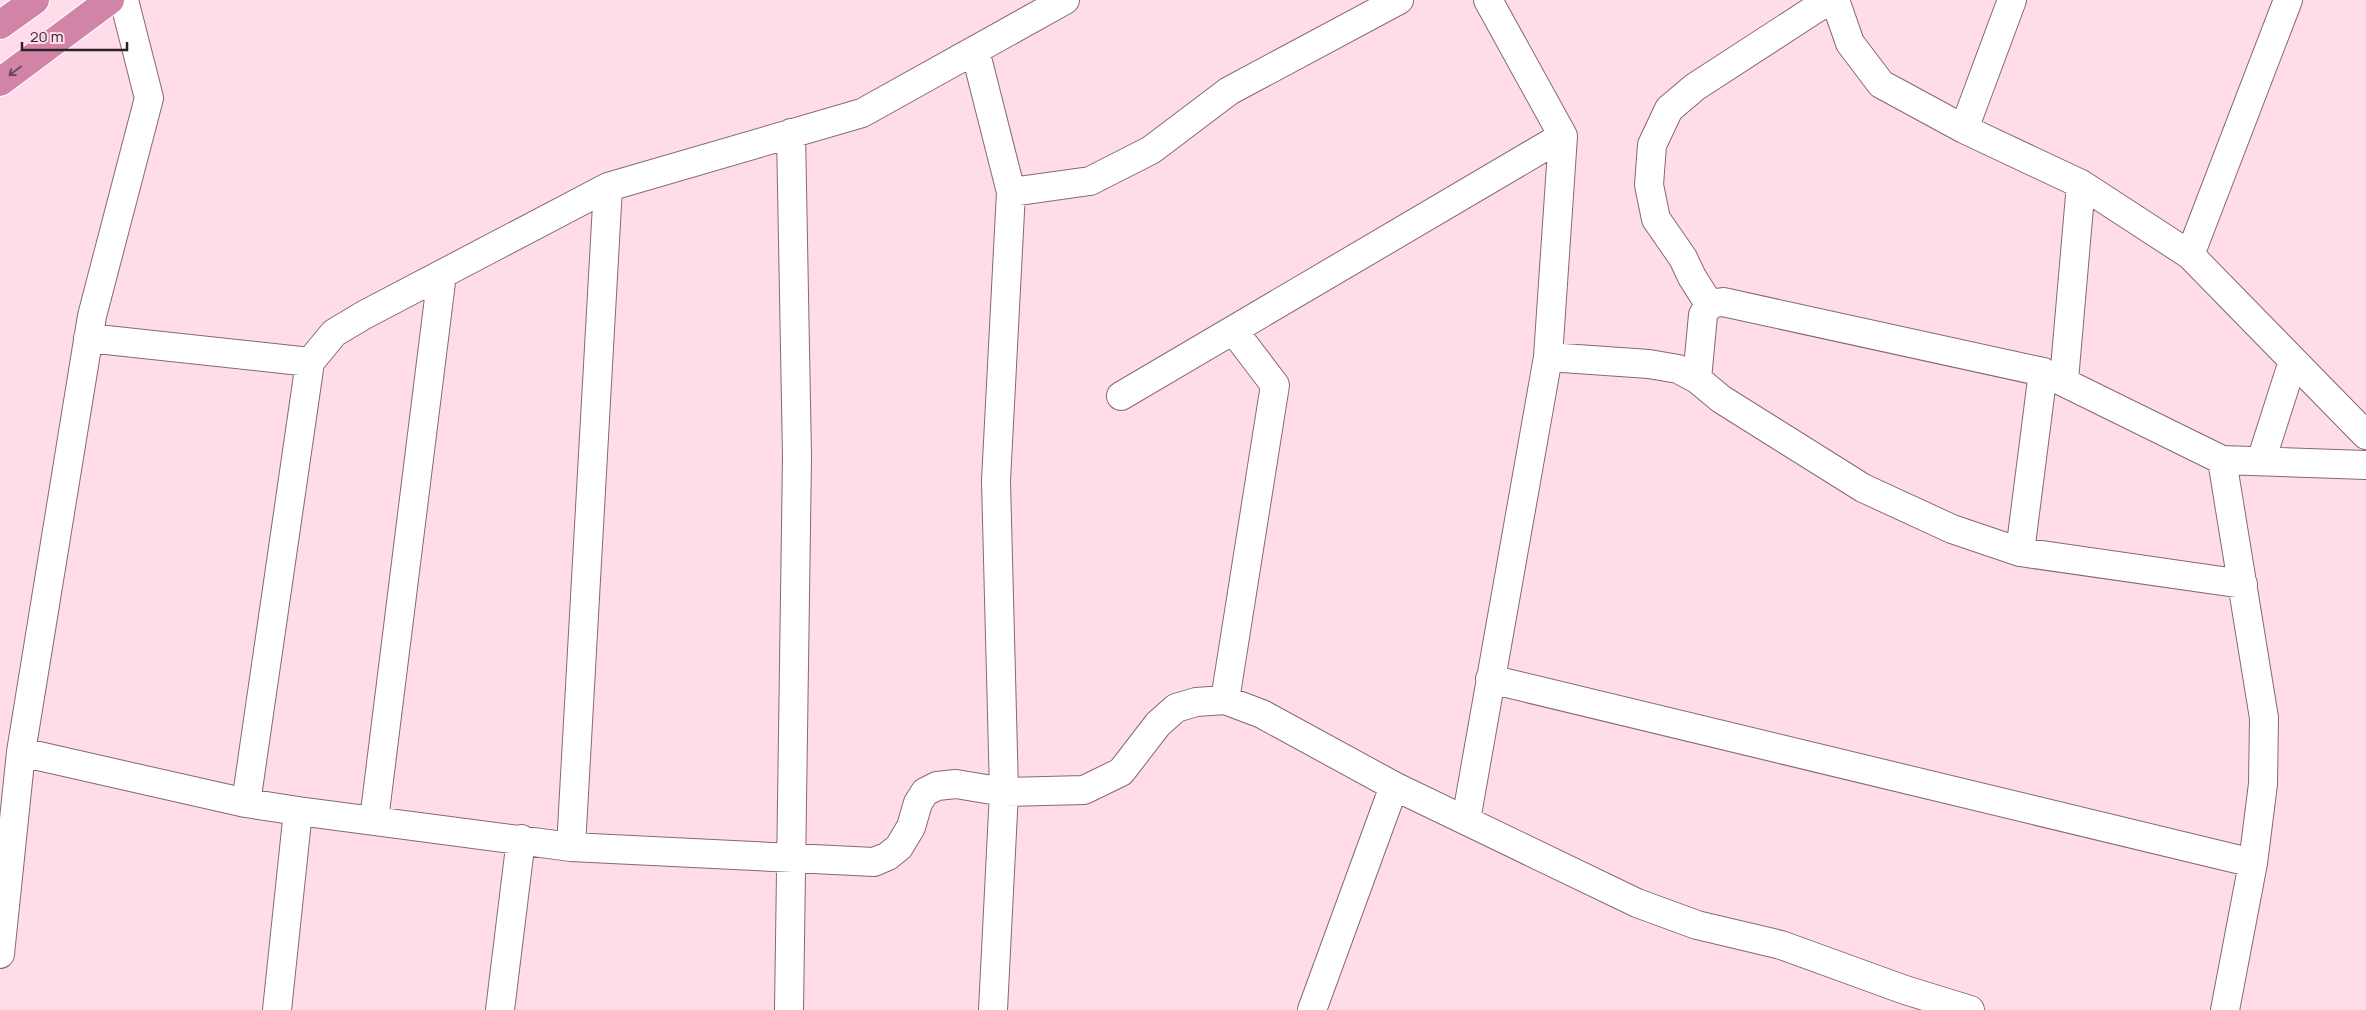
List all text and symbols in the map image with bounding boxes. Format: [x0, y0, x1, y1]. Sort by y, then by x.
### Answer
scale bar [22, 20, 128, 52]
text: 20 m [30, 26, 63, 47]
one-way arrow [8, 66, 22, 76]

